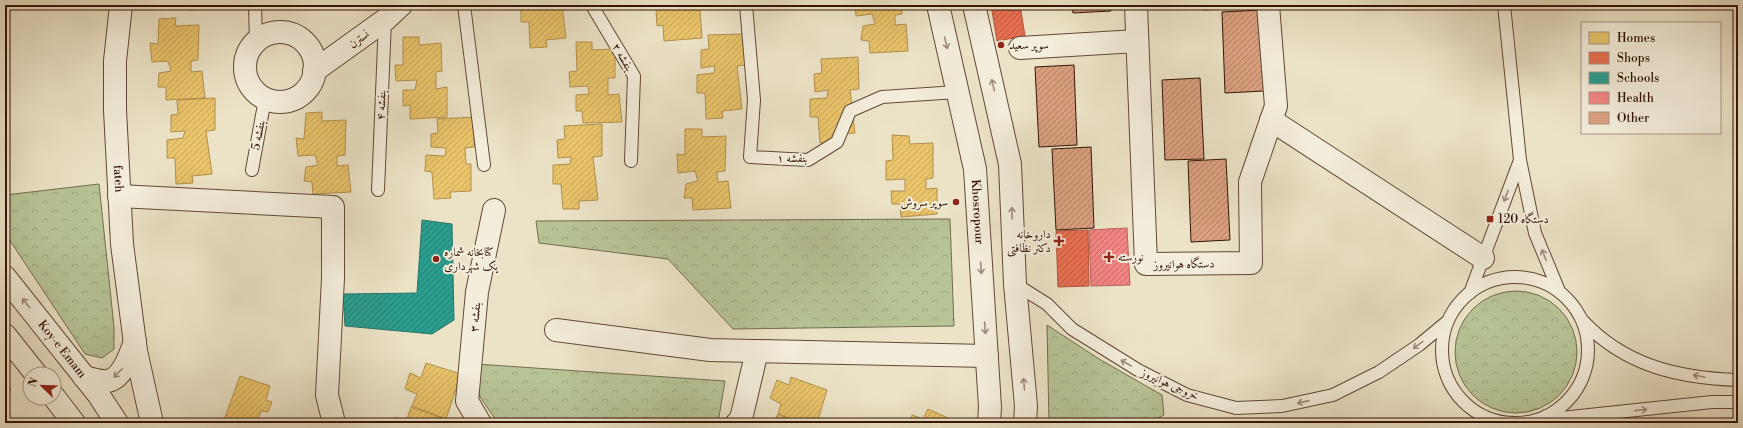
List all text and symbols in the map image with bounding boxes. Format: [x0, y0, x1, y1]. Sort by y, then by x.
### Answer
legend [1581, 22, 1721, 134]
street label: نسترن [346, 27, 373, 52]
text: Homes [1617, 31, 1655, 46]
one-way arrow [943, 36, 951, 49]
place label: سوپر سعید [1009, 38, 1049, 53]
street label: بنفشه ۲ [608, 40, 637, 74]
marker: سوپر سعید [996, 40, 1006, 50]
text: Shops [1617, 51, 1650, 66]
text: Schools [1617, 71, 1659, 86]
one-way arrow [988, 78, 996, 91]
street label: بنفشه ۴ [373, 90, 390, 120]
text: Health [1617, 91, 1654, 106]
text: Other [1617, 111, 1649, 126]
street label: بنفشه 5 [248, 119, 269, 151]
street label: بنفشه ۱ [777, 151, 807, 166]
street label: fateh [110, 164, 126, 193]
street label: Khosropour [968, 179, 987, 245]
one-way arrow [1502, 190, 1510, 202]
place label: سوپر سروش [900, 195, 948, 210]
marker: سوپر سروش [951, 197, 961, 207]
one-way arrow [1009, 207, 1016, 220]
place label: 120 دستگاه [1498, 211, 1549, 227]
marker: 120 دستگاه [1485, 214, 1495, 224]
place label: داروخانه دکتر نظافتی [1007, 227, 1051, 257]
marker: داروخانه دکتر نظافتی [1054, 236, 1064, 246]
place label: کتابخانه شماره یک شهرداری [444, 245, 499, 274]
one-way arrow [1540, 249, 1547, 261]
place label: نورسته [1118, 250, 1144, 265]
marker: نورسته [1103, 251, 1115, 263]
marker: کتابخانه شماره یک شهرداری [431, 254, 441, 264]
street label: دستگاه هوانیروز [1152, 255, 1215, 273]
one-way arrow [978, 261, 985, 274]
one-way arrow [21, 298, 30, 309]
street label: بنفشه ۳ [467, 301, 484, 333]
street label: Koy-e Emam [34, 317, 90, 382]
one-way arrow [982, 321, 989, 334]
one-way arrow [1413, 341, 1424, 349]
one-way arrow [1120, 359, 1132, 367]
street label: خروجی هوانیروز [1138, 365, 1201, 404]
north arrow [22, 366, 62, 406]
one-way arrow [113, 368, 123, 378]
one-way arrow [1693, 372, 1706, 380]
text: N [26, 375, 42, 389]
one-way arrow [1020, 378, 1028, 391]
one-way arrow [1296, 398, 1309, 406]
one-way arrow [1634, 406, 1647, 413]

